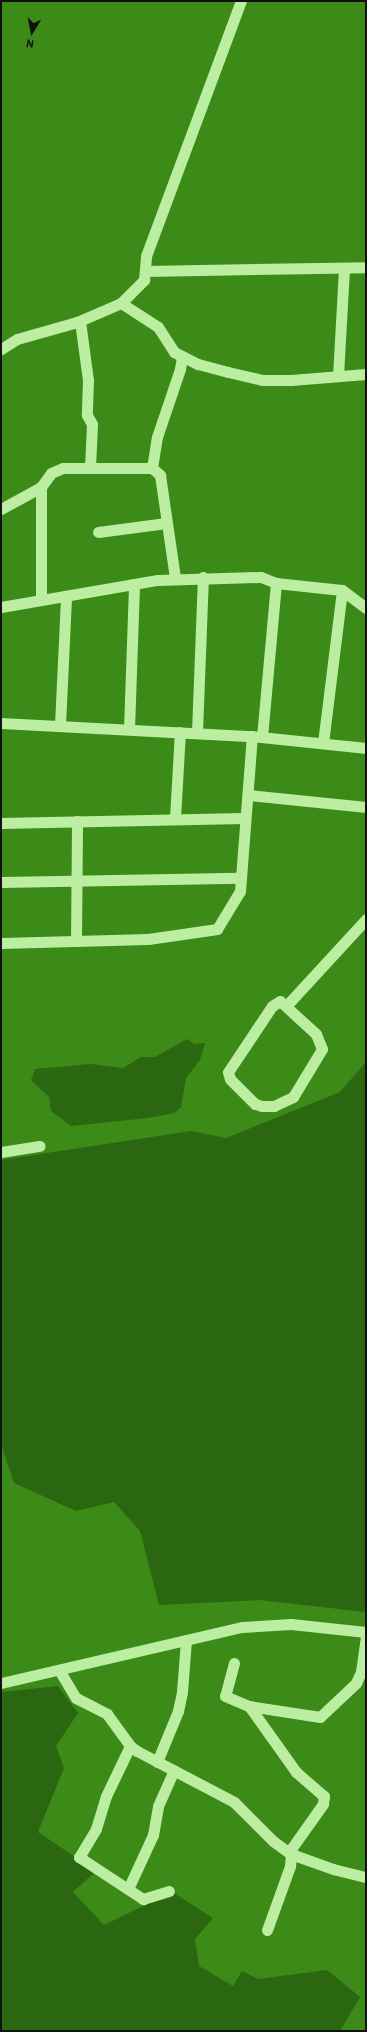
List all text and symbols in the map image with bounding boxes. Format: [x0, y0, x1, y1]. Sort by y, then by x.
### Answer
north arrow [12, 12, 52, 52]
text: N [25, 36, 35, 51]

